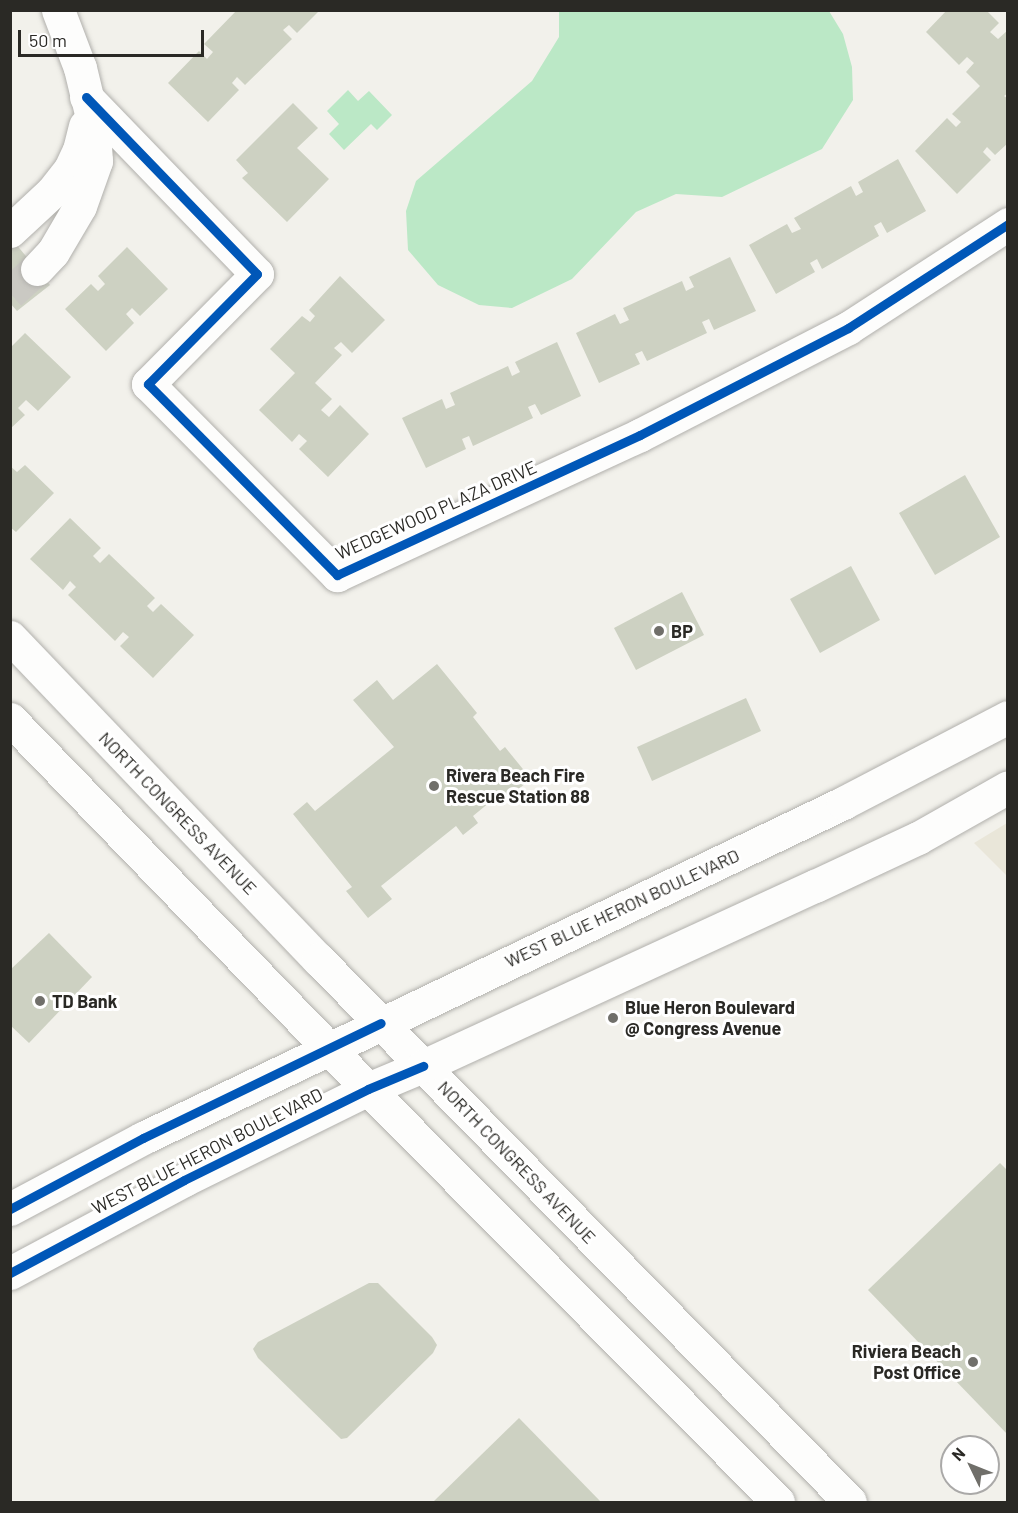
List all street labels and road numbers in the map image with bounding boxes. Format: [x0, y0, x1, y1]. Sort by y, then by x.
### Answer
street label: WEDGEWOOD PLAZA DRIVE [332, 456, 540, 564]
street label: NORTH CONGRESS AVENUE [95, 727, 261, 899]
street label: WEST BLUE HERON BOULEVARD [501, 844, 743, 972]
street label: NORTH CONGRESS AVENUE [434, 1076, 600, 1248]
street label: WEST BLUE HERON BOULEVARD [88, 1083, 326, 1219]

